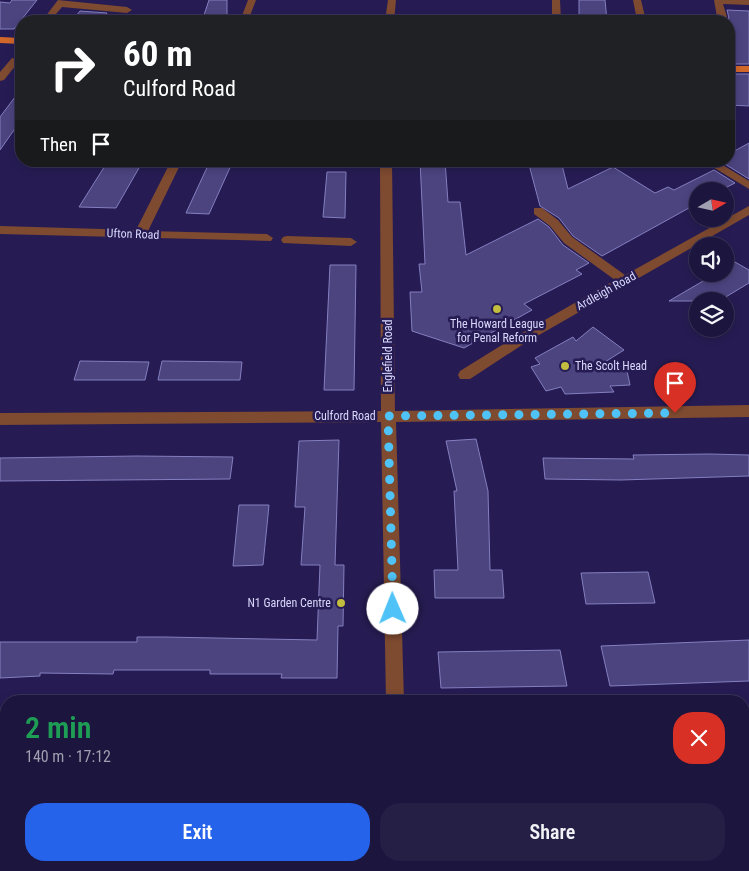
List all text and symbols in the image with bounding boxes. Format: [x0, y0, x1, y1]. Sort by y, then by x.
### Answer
text: 60 m [123, 34, 192, 75]
icon: right [40, 35, 105, 100]
text: Culford Road [123, 76, 236, 101]
icon: arrive [87, 130, 115, 158]
text: Then [40, 133, 77, 156]
north arrow [689, 182, 734, 228]
map controls [689, 182, 734, 337]
street label: Ufton Road [106, 226, 160, 242]
button: sound [689, 237, 734, 282]
street label: Ardleigh Road [574, 269, 638, 313]
button: layers [689, 292, 734, 337]
marker: The Howard League for Penal Reform [491, 303, 503, 315]
place label: The Howard League for Penal Reform [450, 317, 544, 345]
street label: Englefield Road [381, 319, 395, 393]
place label: The Scolt Head [575, 359, 647, 373]
marker: The Scolt Head [559, 360, 571, 372]
pin [654, 362, 696, 413]
icon: arrive [661, 369, 689, 397]
street label: Culford Road [314, 409, 376, 423]
position arrow [366, 582, 418, 634]
place label: N1 Garden Centre [247, 596, 331, 610]
marker: N1 Garden Centre [335, 597, 347, 609]
text: 2 min [25, 710, 91, 745]
button: close [673, 712, 725, 764]
text: 140 m · 17:12 [25, 747, 111, 766]
button: Exit [25, 803, 370, 861]
button: Share [380, 803, 725, 861]

